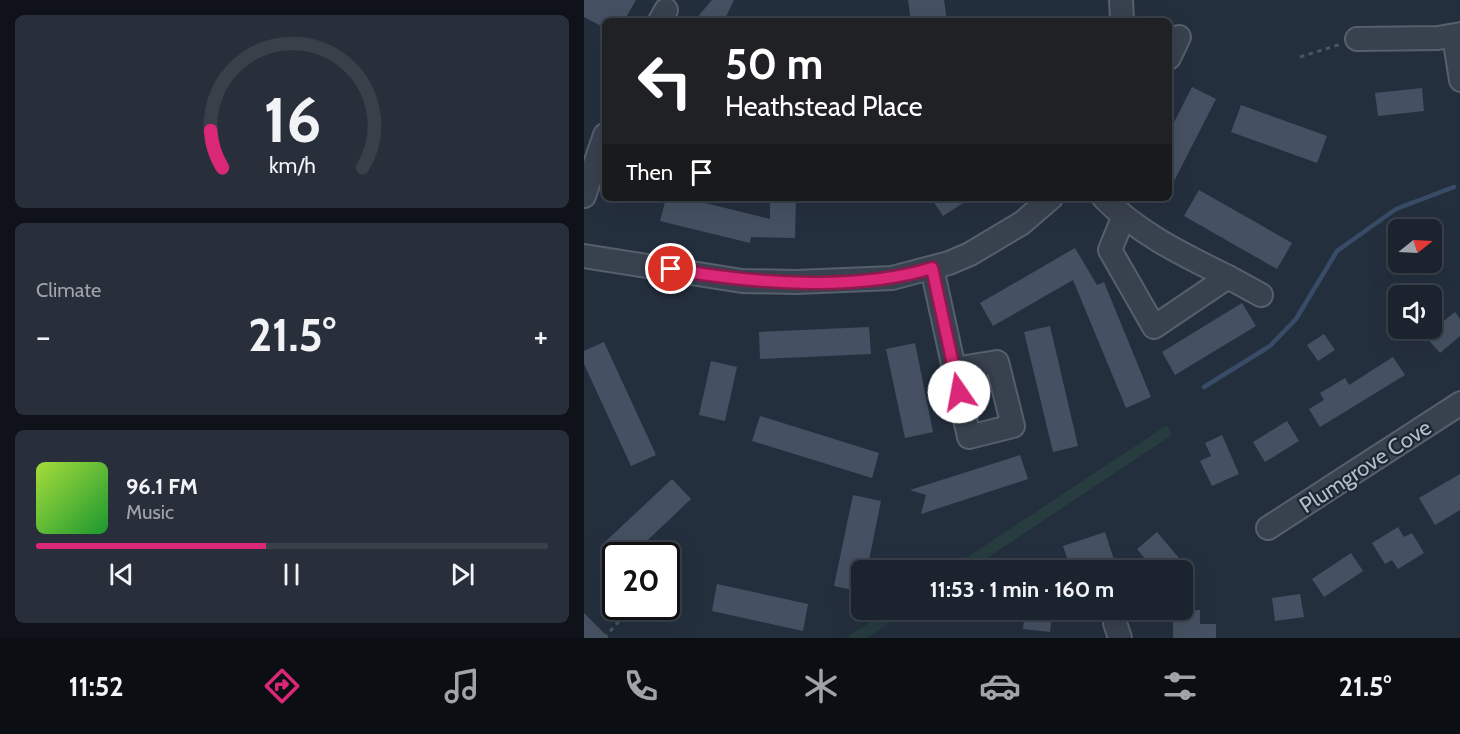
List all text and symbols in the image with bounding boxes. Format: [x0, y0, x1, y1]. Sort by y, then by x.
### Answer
text: 50 m [725, 38, 823, 90]
icon: left [626, 42, 704, 120]
text: 16 [263, 83, 321, 159]
text: Heathstead Place [725, 90, 922, 123]
text: km/h [269, 153, 315, 179]
icon: arrive [685, 156, 718, 189]
text: Then [626, 159, 673, 186]
north arrow [1388, 219, 1442, 273]
map controls [1388, 219, 1442, 339]
pin [645, 243, 696, 294]
icon: arrive [654, 252, 687, 285]
text: Climate [36, 278, 101, 302]
button: sound [1388, 285, 1442, 339]
text: 21.5° [248, 308, 336, 362]
text: − [36, 316, 51, 356]
text: + [533, 316, 548, 356]
position arrow [927, 360, 991, 424]
street label: Plumgrove Cove [1294, 414, 1436, 519]
text: 96.1 FM [126, 473, 198, 500]
text: Music [126, 500, 174, 524]
speed limit sign: 20 [602, 542, 680, 620]
icon: previous [105, 558, 138, 591]
icon: pause [275, 558, 308, 591]
icon: next [446, 558, 479, 591]
text: 11:53 · 1 min · 160 m [930, 576, 1114, 603]
icon: directions [261, 665, 303, 707]
icon: music [441, 665, 483, 707]
icon: phone [620, 665, 662, 707]
icon: climate [800, 665, 842, 707]
icon: car [979, 665, 1021, 707]
icon: filters [1159, 665, 1201, 707]
text: 11:52 [69, 670, 124, 703]
text: 21.5° [1339, 670, 1391, 703]

